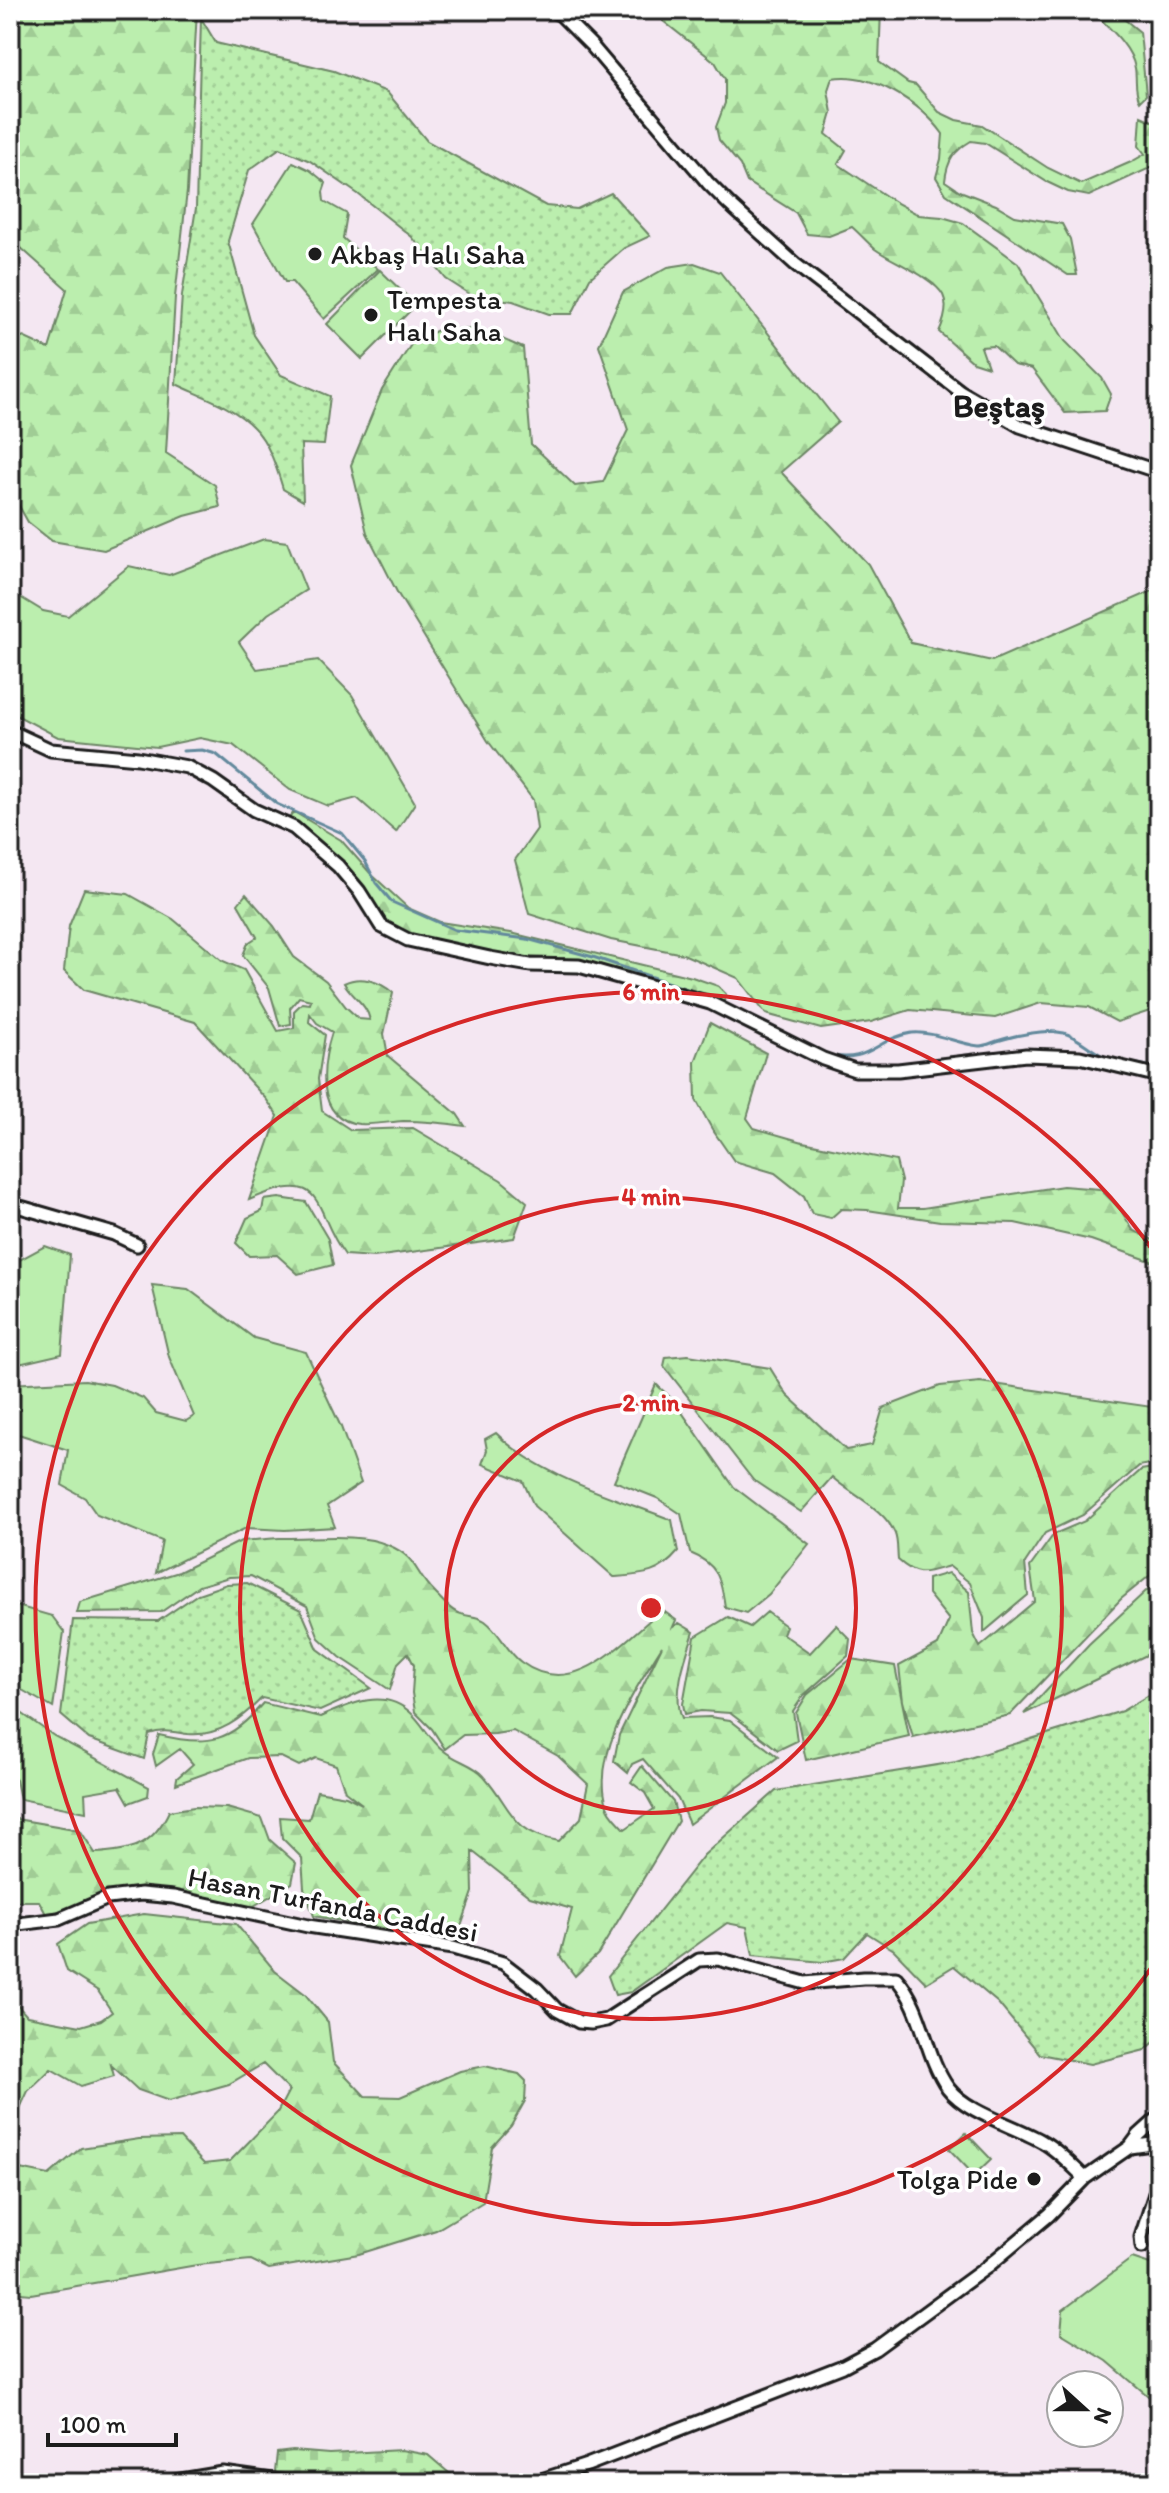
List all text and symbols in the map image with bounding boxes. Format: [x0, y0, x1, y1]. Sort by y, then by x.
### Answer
place label: Akbaş Halı Saha [331, 237, 525, 271]
marker: Akbaş Halı Saha [306, 245, 324, 263]
place label: Tempesta Halı Saha [387, 282, 502, 348]
marker: Tempesta Halı Saha [362, 306, 380, 324]
district label: Beştaş [953, 387, 1045, 425]
text: 6 min [622, 977, 680, 1006]
text: 4 min [622, 1182, 681, 1211]
text: 2 min [622, 1388, 680, 1417]
centre of rings [637, 1594, 665, 1622]
street label: Hasan Turfanda Caddesi [185, 1859, 481, 1949]
place label: Tolga Pide [897, 2162, 1018, 2196]
marker: Tolga Pide [1025, 2170, 1043, 2188]
north arrow [1045, 2369, 1125, 2449]
scale bar [48, 2397, 176, 2447]
text: N [1088, 2404, 1118, 2428]
text: 100 m [60, 2410, 126, 2439]

